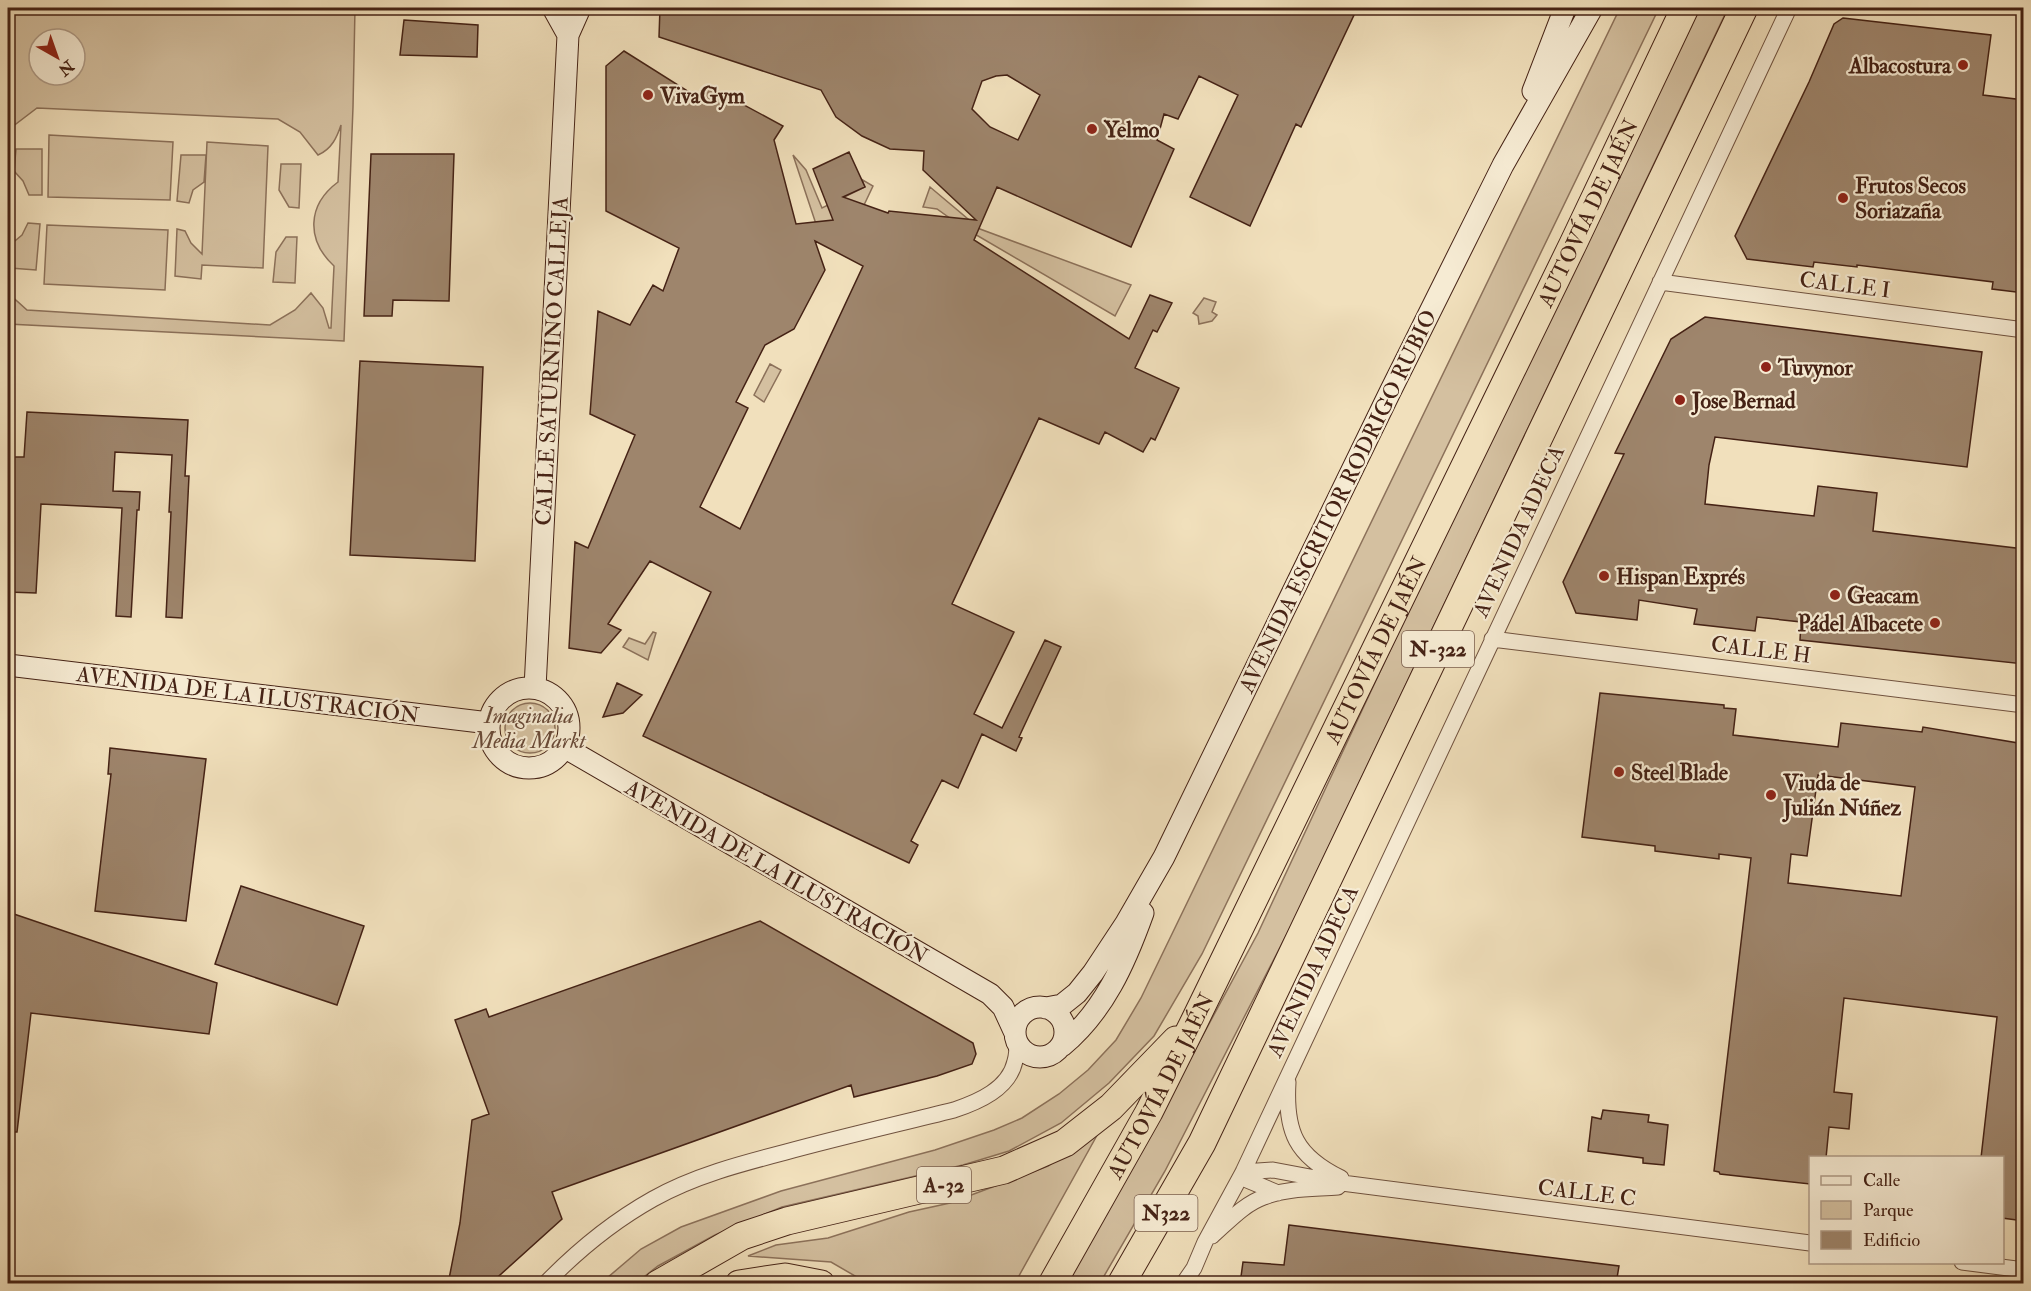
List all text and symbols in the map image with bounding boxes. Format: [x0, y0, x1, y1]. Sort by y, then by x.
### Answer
north arrow [27, 27, 87, 87]
place label: Albacostura [1848, 52, 1952, 80]
text: N [54, 55, 79, 80]
marker: Albacostura [1956, 58, 1970, 72]
place label: VivaGym [659, 82, 746, 111]
marker: VivaGym [641, 88, 655, 102]
street label: AUTOVÍA DE JAÉN [1531, 114, 1645, 313]
place label: Yelmo [1103, 116, 1160, 144]
marker: Yelmo [1085, 122, 1099, 136]
place label: Frutos Secos Soriazaña [1855, 172, 1966, 225]
marker: Frutos Secos Soriazaña [1836, 191, 1850, 205]
street label: CALLE SATURNINO CALLEJA [529, 196, 575, 526]
street label: CALLE I [1798, 266, 1892, 304]
street label: AVENIDA ESCRITOR RODRIGO RUBIO [1232, 305, 1443, 699]
place label: Tuvynor [1777, 354, 1853, 383]
marker: Tuvynor [1759, 360, 1773, 374]
place label: Jose Bernad [1691, 387, 1796, 416]
marker: Jose Bernad [1673, 393, 1687, 407]
street label: AVENIDA ADECA [1466, 441, 1571, 623]
street label: AUTOVÍA DE JAÉN [1318, 552, 1434, 750]
place label: Hispan Exprés [1616, 563, 1746, 592]
marker: Hispan Exprés [1597, 569, 1611, 583]
place label: Geacam [1847, 582, 1920, 610]
marker: Geacam [1828, 588, 1842, 602]
place label: Pádel Albacete [1798, 610, 1924, 638]
marker: Pádel Albacete [1928, 616, 1942, 630]
street label: CALLE H [1709, 630, 1812, 670]
road number: N-322 [1402, 631, 1474, 667]
street label: AVENIDA DE LA ILUSTRACIÓN [74, 659, 421, 730]
park label: Imaginalia Media Markt [470, 702, 587, 755]
place label: Steel Blade [1631, 759, 1729, 787]
marker: Steel Blade [1612, 765, 1626, 779]
place label: Viuda de Julián Núñez [1782, 769, 1901, 823]
street label: AVENIDA DE LA ILUSTRACIÓN [619, 772, 934, 970]
marker: Viuda de Julián Núñez [1764, 788, 1778, 802]
street label: AVENIDA ADECA [1260, 881, 1365, 1063]
street label: AUTOVÍA DE JAÉN [1101, 989, 1221, 1185]
legend [1809, 1156, 2004, 1264]
road number: A-32 [917, 1167, 971, 1203]
text: Calle [1863, 1169, 1901, 1192]
street label: CALLE C [1536, 1173, 1637, 1213]
road number: N322 [1134, 1195, 1198, 1231]
text: Parque [1863, 1199, 1914, 1222]
text: Edificio [1863, 1229, 1920, 1252]

